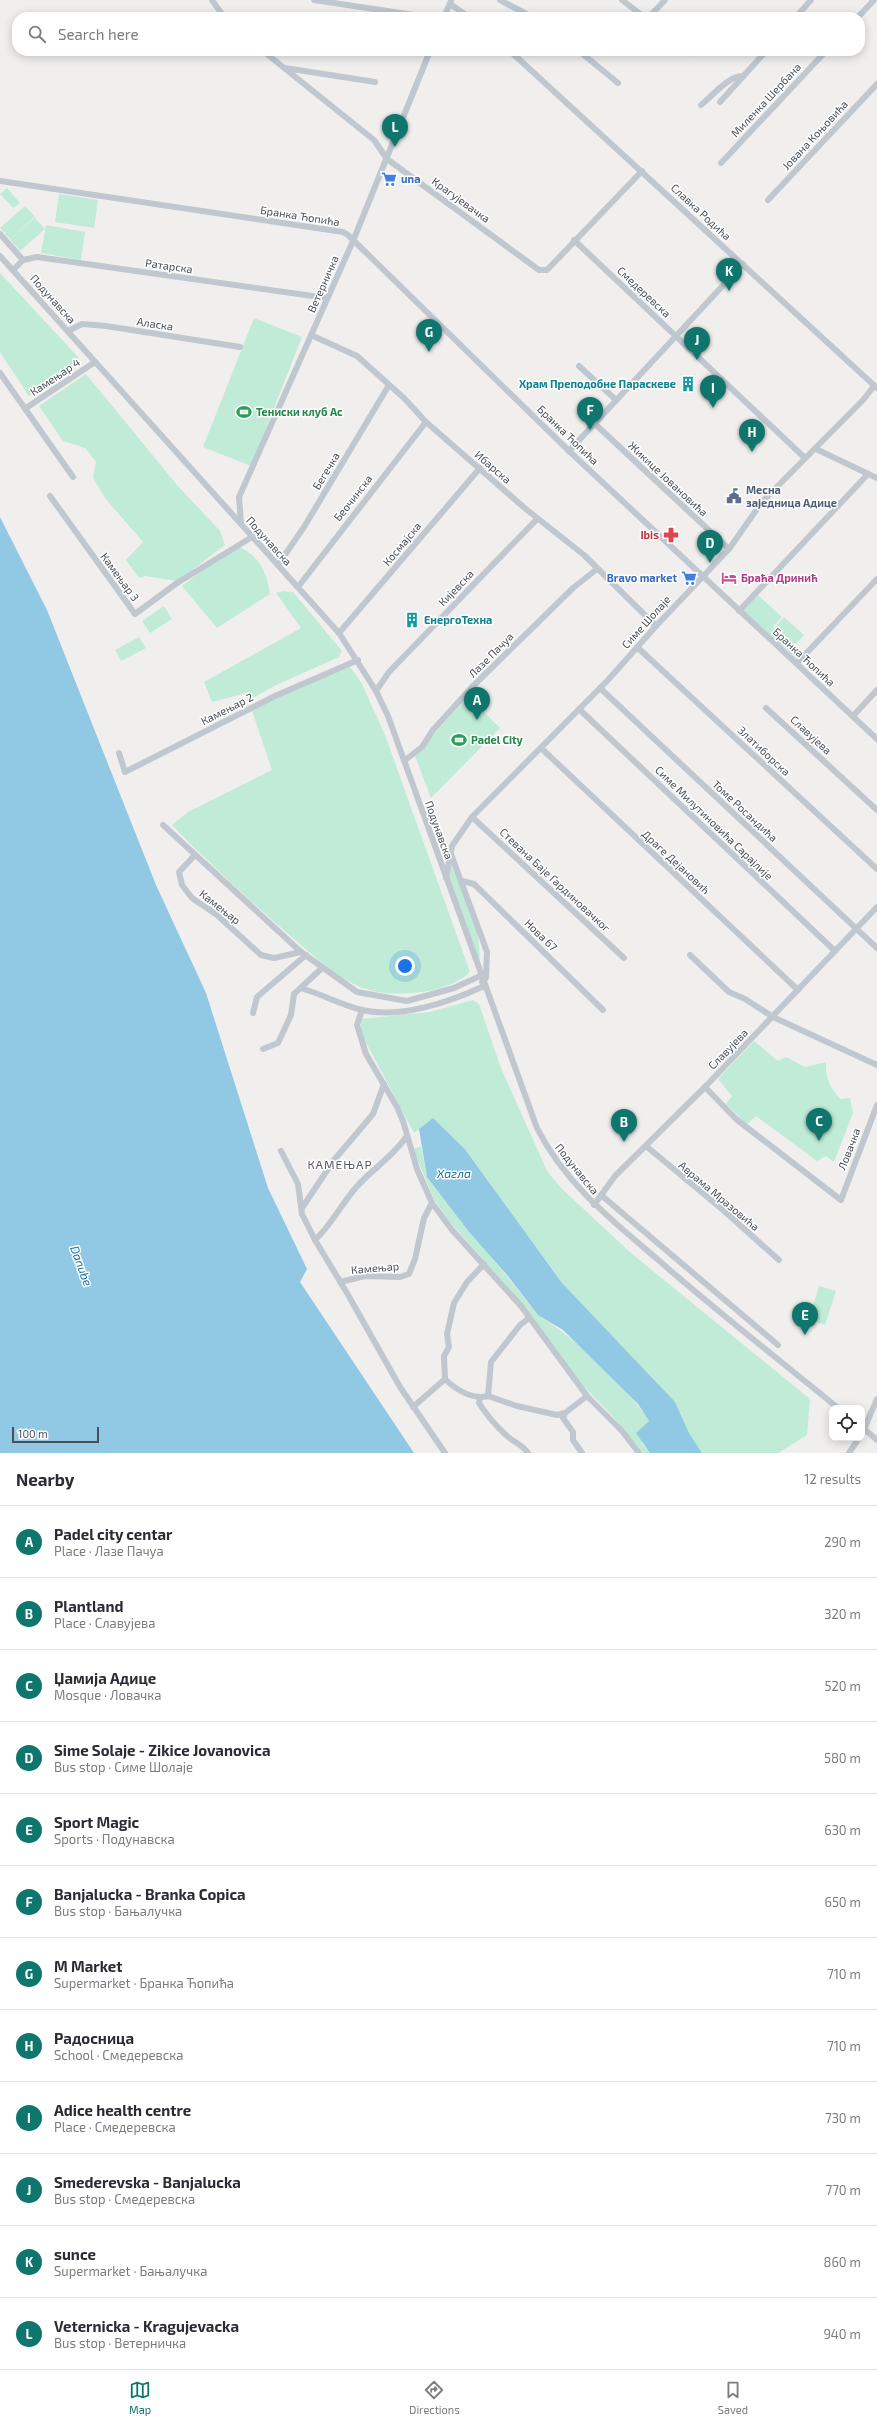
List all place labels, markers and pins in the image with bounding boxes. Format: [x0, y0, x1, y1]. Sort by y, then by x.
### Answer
pin: L [382, 114, 408, 147]
supermarket icon: una [380, 170, 398, 188]
place label: una [401, 172, 420, 185]
pin: K [716, 258, 742, 291]
pin: G [416, 319, 442, 352]
pin: J [684, 327, 710, 360]
building icon: Храм Преподобне Параскеве [679, 375, 697, 393]
pin: I [700, 375, 726, 408]
place label: Храм Преподобне Параскеве [519, 377, 676, 390]
pin: F [577, 397, 603, 430]
sports icon: Тениски клуб Ас [235, 403, 253, 421]
place label: Тениски клуб Ас [256, 405, 343, 418]
pin: H [739, 419, 765, 452]
place label: Месна заједница Адице [746, 483, 837, 510]
public building icon: Месна заједница Адице [725, 487, 743, 505]
pharmacy icon: Ibis [662, 526, 680, 544]
place label: Ibis [640, 528, 659, 541]
pin: D [697, 530, 723, 563]
supermarket icon: Bravo market [680, 569, 698, 587]
hotel icon: Браћа Дринић [720, 569, 738, 587]
place label: Bravo market [607, 571, 677, 584]
place label: Браћа Дринић [741, 571, 818, 584]
building icon: ЕнергоТехна [403, 611, 421, 629]
place label: ЕнергоТехна [424, 613, 492, 626]
pin: A [464, 687, 490, 720]
sports icon: Padel City [450, 731, 468, 749]
place label: Padel City [471, 733, 524, 747]
pin: C [806, 1108, 832, 1141]
pin: B [611, 1109, 637, 1142]
pin: E [792, 1302, 818, 1335]

